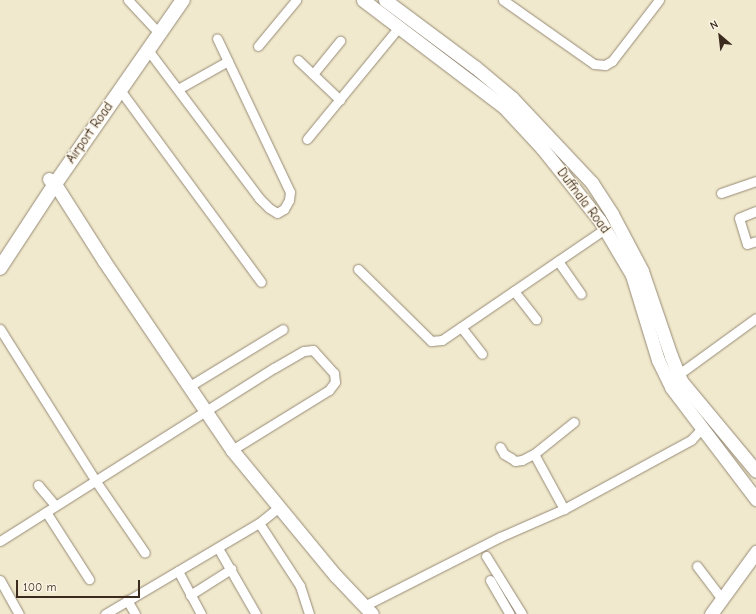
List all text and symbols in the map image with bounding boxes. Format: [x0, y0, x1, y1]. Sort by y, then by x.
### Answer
north arrow [700, 16, 740, 56]
text: N [708, 18, 720, 32]
street label: Airport Road [63, 100, 117, 166]
street label: Duffnala Road [553, 165, 613, 237]
scale bar [18, 572, 142, 598]
text: 100 m [23, 580, 56, 594]

